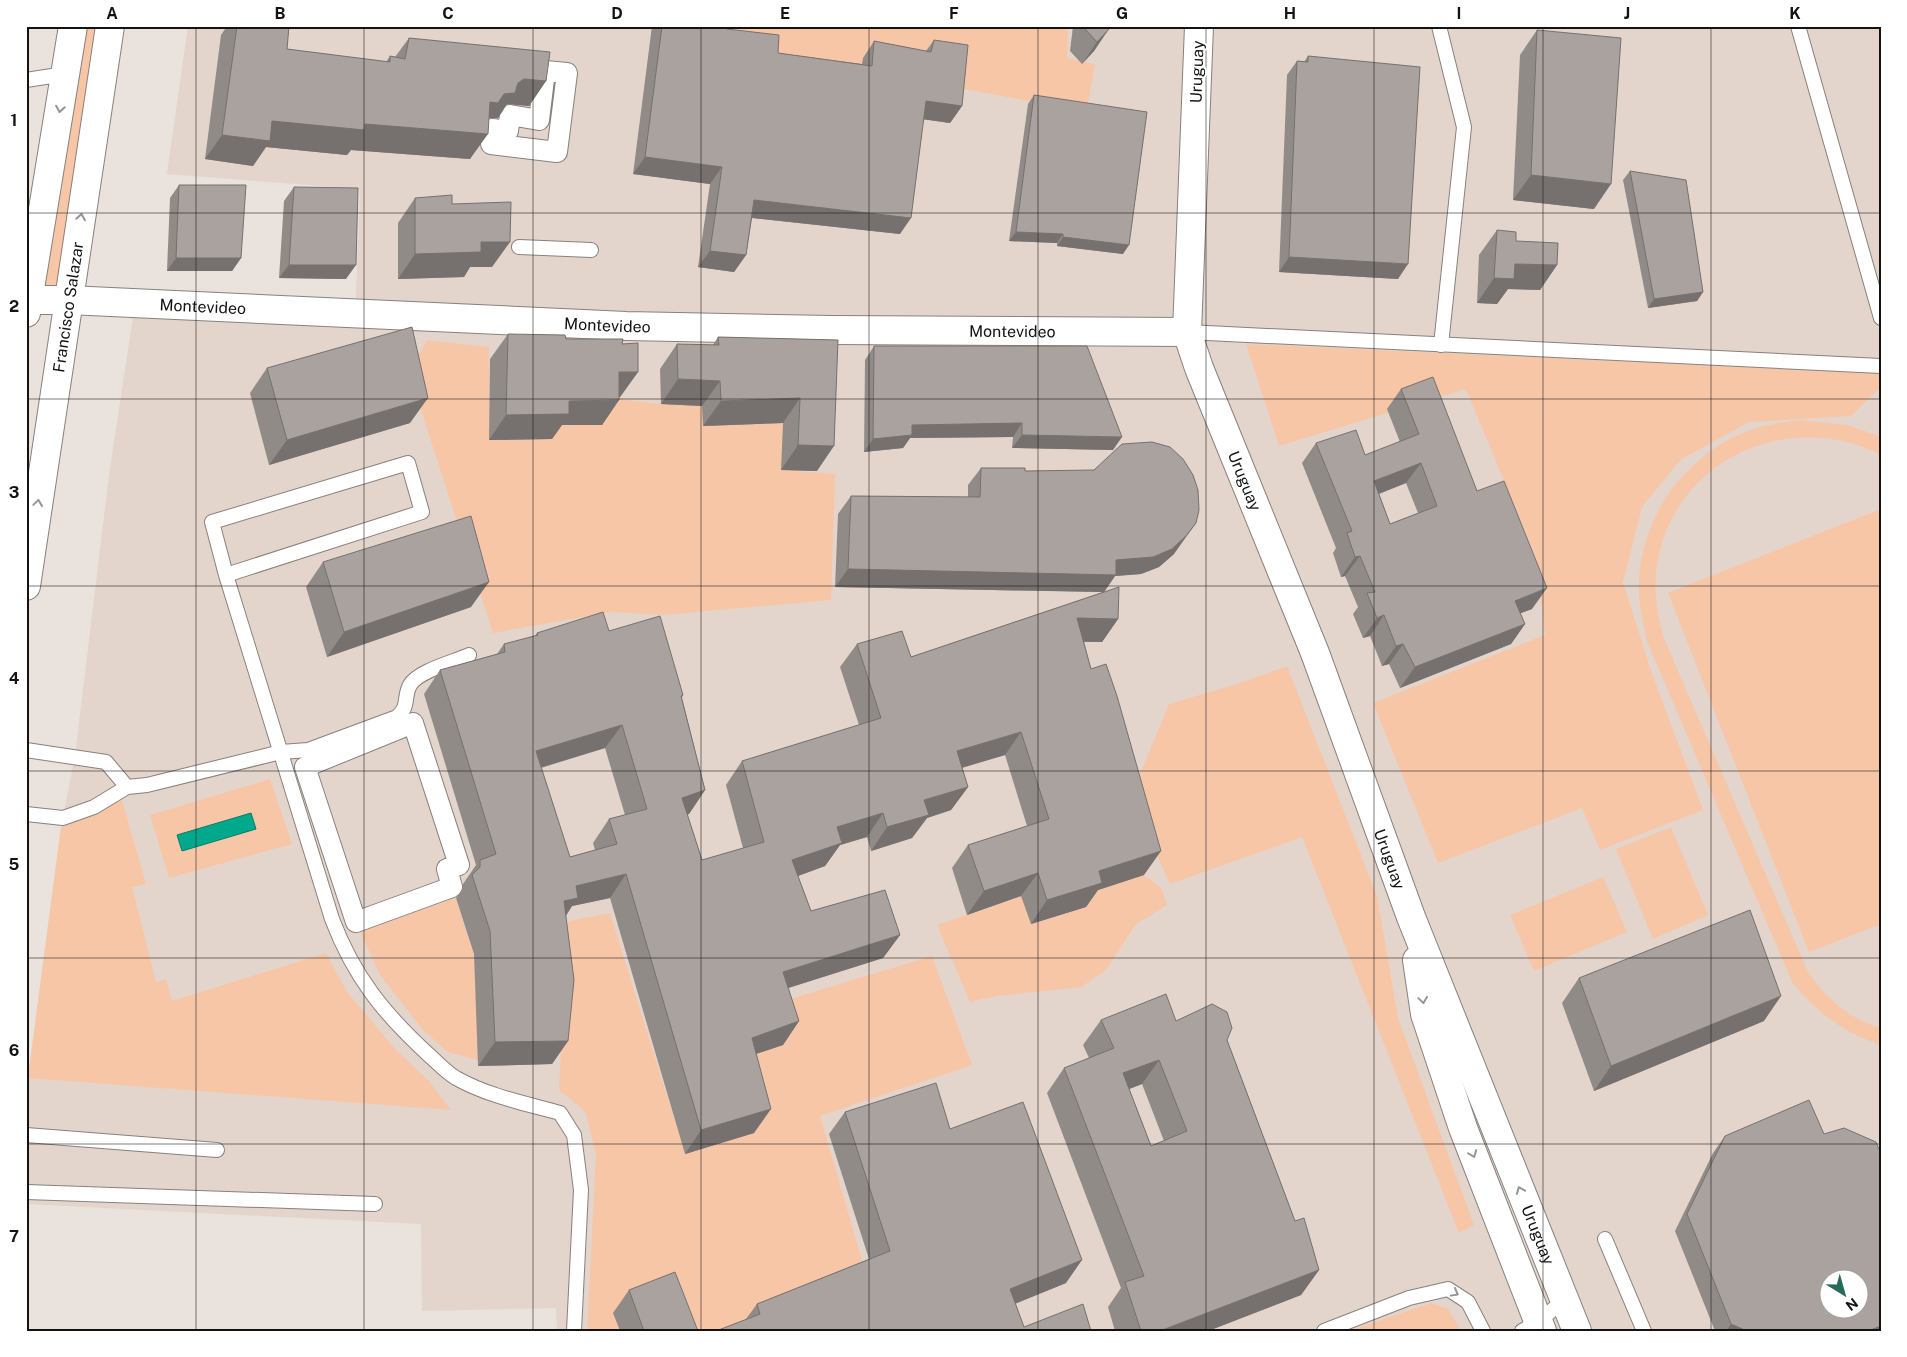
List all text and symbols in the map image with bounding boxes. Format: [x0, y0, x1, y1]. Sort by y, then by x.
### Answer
text: A [106, 4, 118, 23]
text: B [275, 4, 286, 23]
text: C [442, 4, 454, 23]
text: D [611, 4, 623, 23]
text: E [780, 4, 790, 23]
text: F [949, 4, 959, 23]
text: G [1116, 4, 1128, 23]
text: H [1284, 4, 1296, 23]
text: I [1457, 4, 1461, 23]
text: J [1624, 4, 1630, 23]
text: K [1789, 4, 1801, 23]
street label: Uruguay [1186, 40, 1208, 104]
one-way arrow [55, 105, 65, 113]
text: 1 [11, 111, 17, 130]
one-way arrow [75, 212, 86, 220]
street label: Francisco Salazar [49, 241, 87, 374]
street label: Montevideo [159, 295, 247, 318]
text: 2 [9, 297, 19, 316]
street label: Montevideo [564, 314, 651, 336]
street label: Montevideo [969, 321, 1056, 341]
street label: Uruguay [1224, 448, 1266, 514]
text: 3 [9, 483, 19, 502]
one-way arrow [33, 499, 43, 508]
text: 4 [9, 669, 20, 688]
street label: Uruguay [1370, 826, 1410, 892]
text: 5 [9, 855, 20, 874]
one-way arrow [1417, 995, 1427, 1004]
text: 6 [9, 1041, 19, 1060]
one-way arrow [1467, 1149, 1477, 1158]
one-way arrow [1516, 1186, 1526, 1195]
street label: Uruguay [1518, 1202, 1559, 1268]
text: 7 [9, 1227, 19, 1246]
north arrow [1820, 1270, 1870, 1320]
one-way arrow [1449, 1287, 1458, 1297]
text: N [1843, 1295, 1861, 1314]

